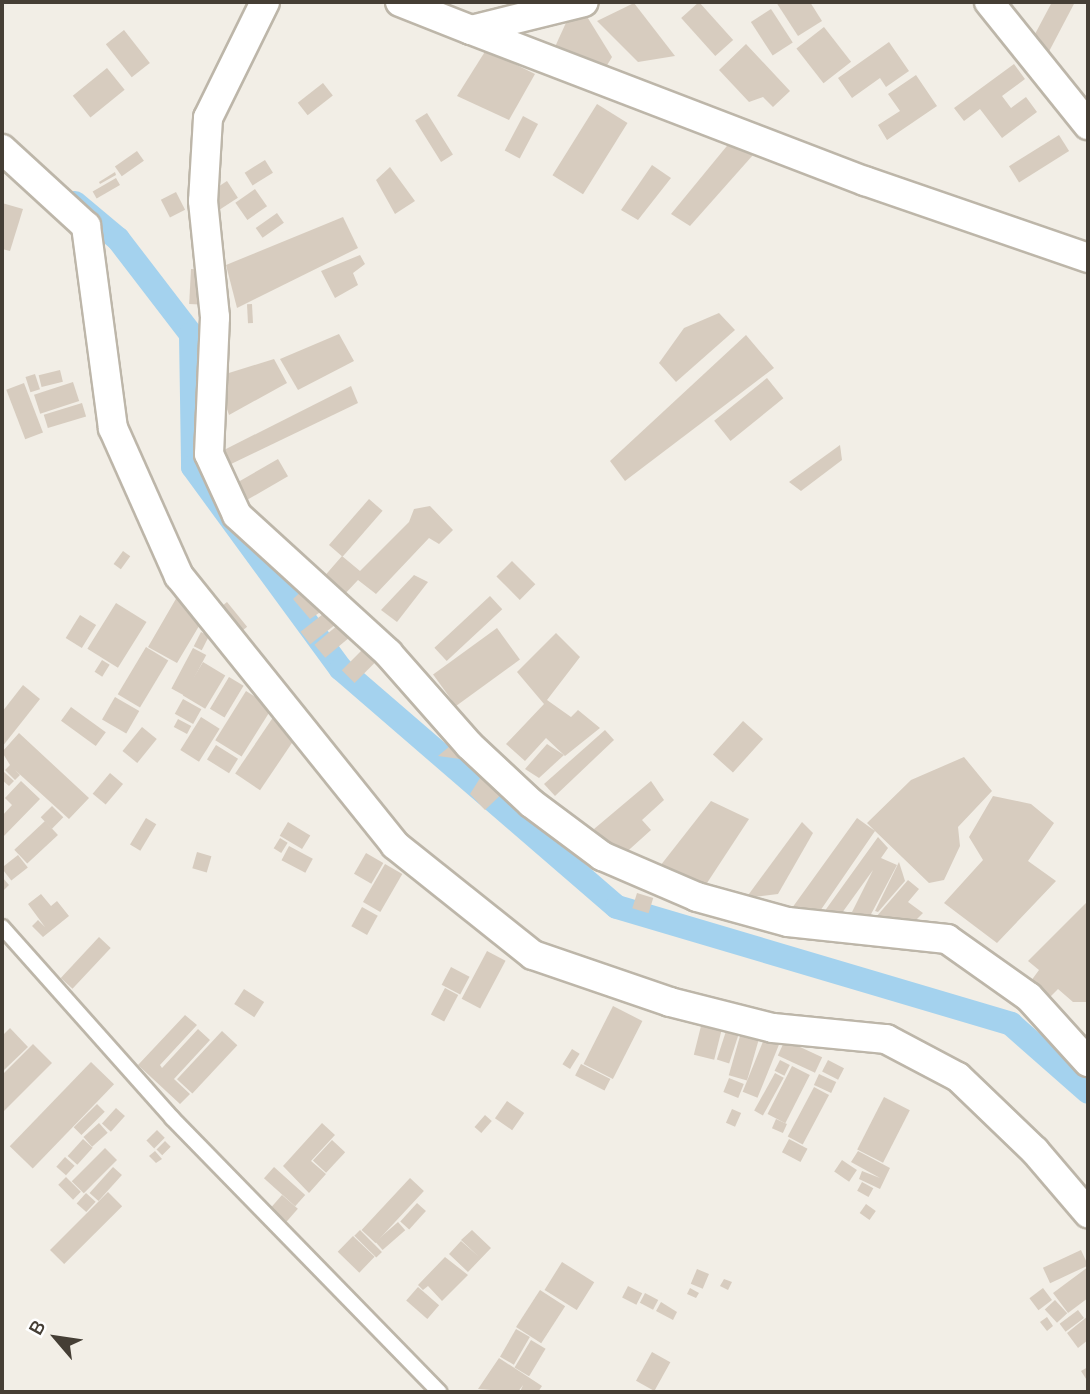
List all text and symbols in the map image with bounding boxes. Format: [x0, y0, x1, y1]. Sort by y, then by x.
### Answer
north arrow [21, 1303, 91, 1373]
text: B [23, 1316, 52, 1340]

